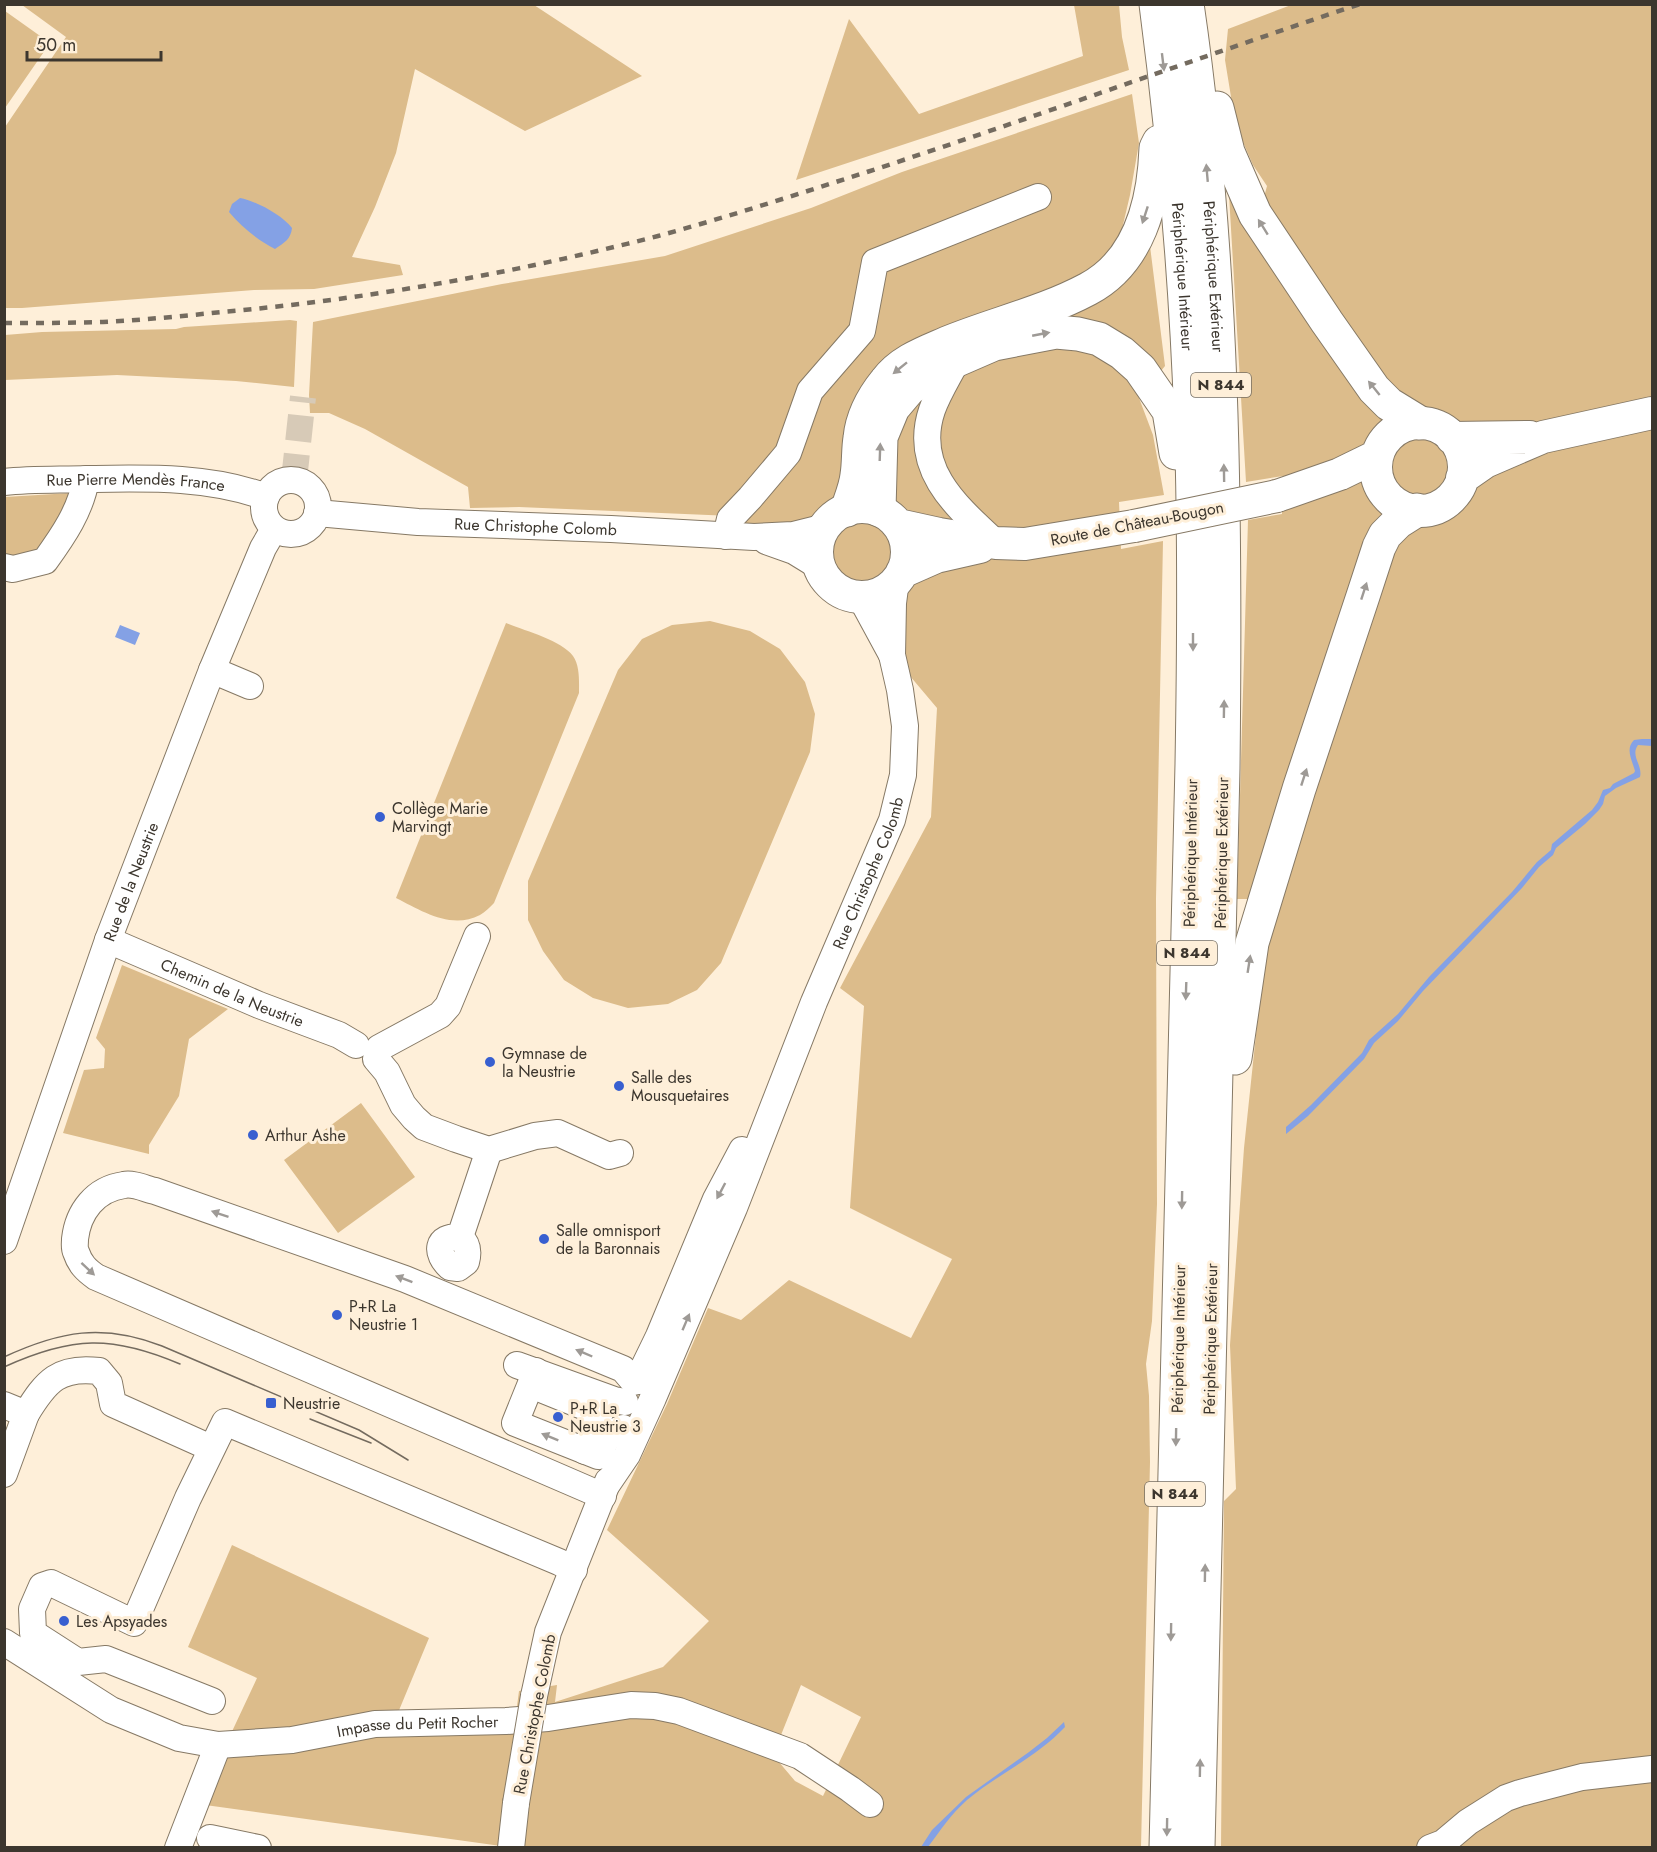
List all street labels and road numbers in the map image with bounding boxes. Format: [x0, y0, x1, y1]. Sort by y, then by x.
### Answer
street label: Périphérique Extérieur [1197, 200, 1230, 353]
street label: Périphérique Intérieur [1166, 202, 1199, 352]
road number: N 844 [1191, 373, 1251, 397]
street label: Rue Pierre Mendès France [46, 467, 227, 497]
street label: Route de Château-Bougon [1048, 495, 1226, 552]
street label: Rue Christophe Colomb [454, 512, 618, 541]
street label: Périphérique Extérieur [1209, 777, 1234, 929]
street label: Périphérique Intérieur [1178, 778, 1203, 927]
street label: Rue Christophe Colomb [827, 795, 909, 953]
street label: Rue de la Neustrie [98, 819, 164, 945]
road number: N 844 [1157, 941, 1217, 965]
street label: Chemin de la Neustrie [157, 953, 307, 1033]
street label: Périphérique Extérieur [1198, 1263, 1223, 1415]
street label: Périphérique Intérieur [1166, 1264, 1191, 1413]
road number: N 844 [1145, 1482, 1205, 1506]
street label: Rue Christophe Colomb [508, 1632, 561, 1796]
street label: Impasse du Petit Rocher [335, 1710, 499, 1743]

